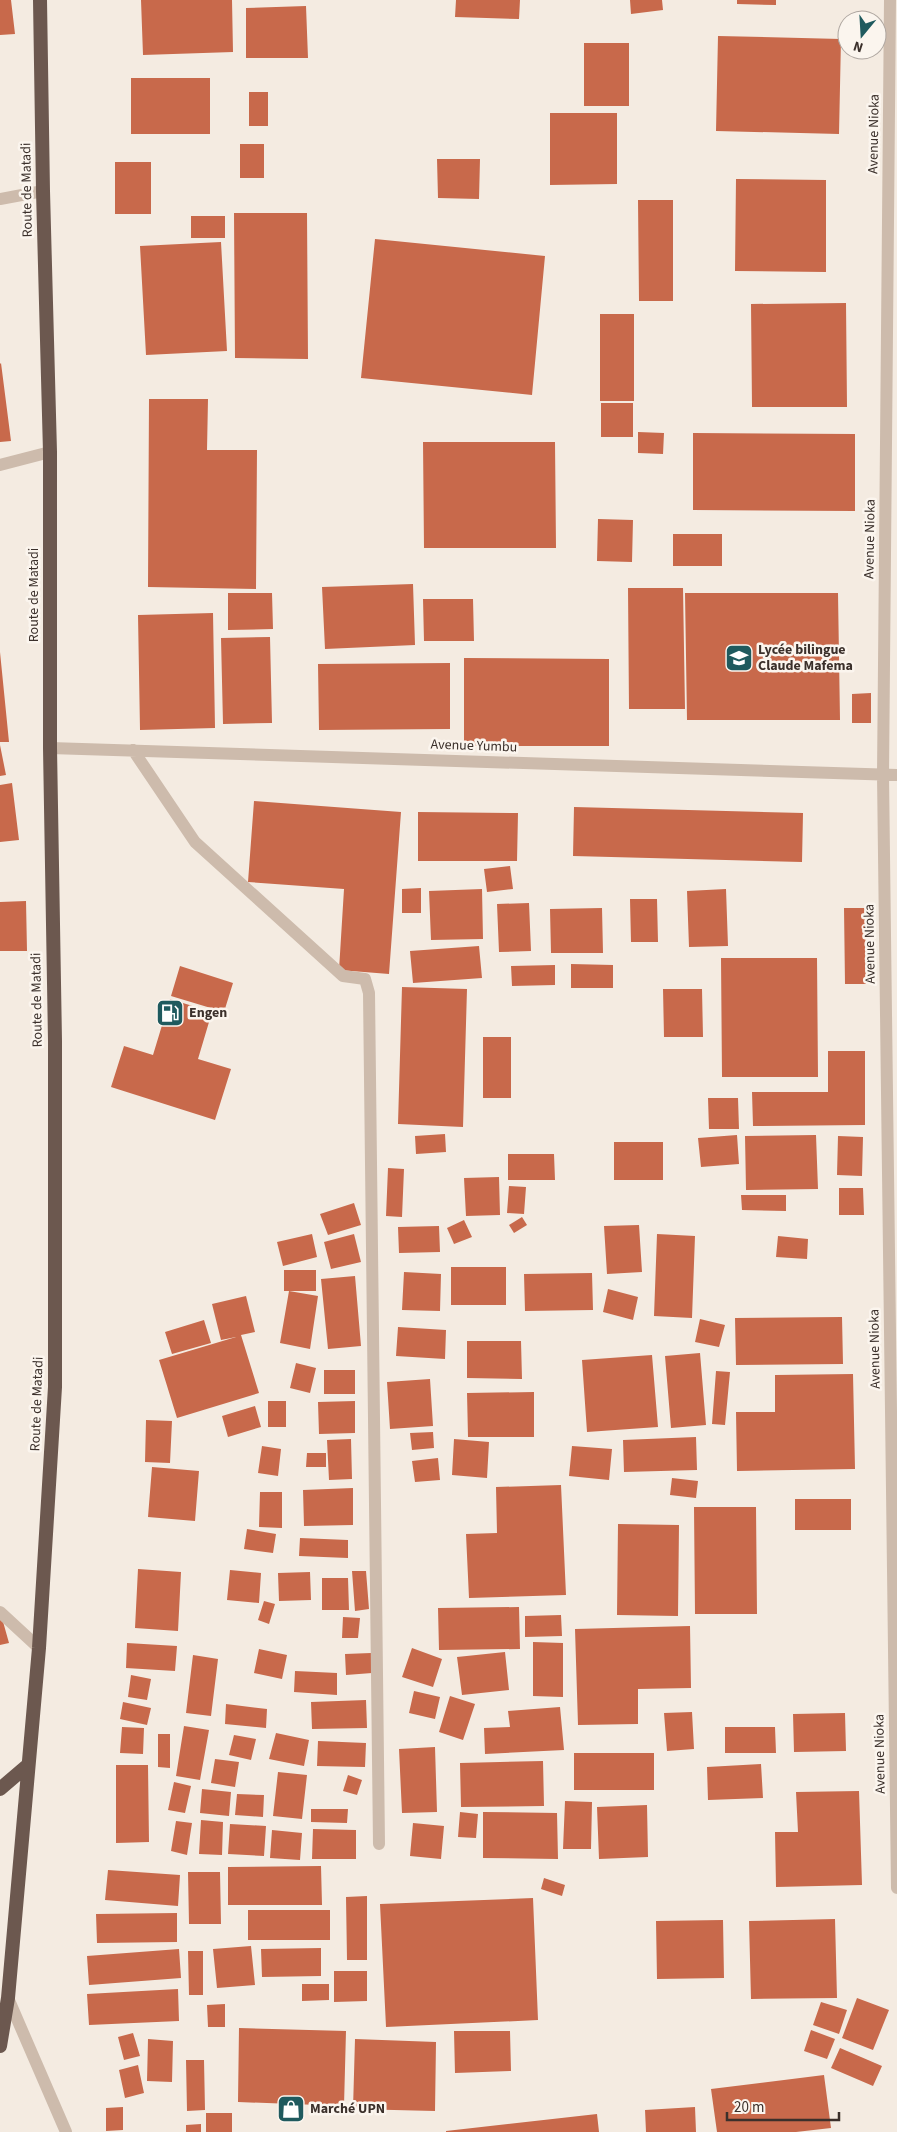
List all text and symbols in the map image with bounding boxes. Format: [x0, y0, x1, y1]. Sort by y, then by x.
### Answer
north arrow [837, 10, 887, 60]
text: N [851, 35, 866, 57]
street label: Avenue Nioka [863, 94, 885, 174]
street label: Route de Matadi [16, 143, 38, 237]
street label: Avenue Nioka [859, 499, 881, 579]
street label: Route de Matadi [24, 548, 44, 642]
place label: Lycée bilingue Claude Mafema [758, 640, 853, 676]
school or university icon: Lycée bilingue Claude Mafema [724, 643, 754, 673]
street label: Avenue Yumbu [430, 734, 518, 758]
street label: Avenue Nioka [859, 904, 881, 984]
street label: Route de Matadi [26, 953, 48, 1047]
fuel station icon: Engen [155, 998, 185, 1028]
place label: Engen [189, 1003, 227, 1023]
street label: Avenue Nioka [864, 1309, 886, 1389]
street label: Route de Matadi [25, 1356, 49, 1452]
street label: Avenue Nioka [869, 1714, 891, 1794]
scale bar [727, 2090, 840, 2122]
shop icon: Marché UPN [276, 2094, 306, 2124]
text: 20 m [734, 2097, 764, 2118]
place label: Marché UPN [310, 2099, 385, 2119]

